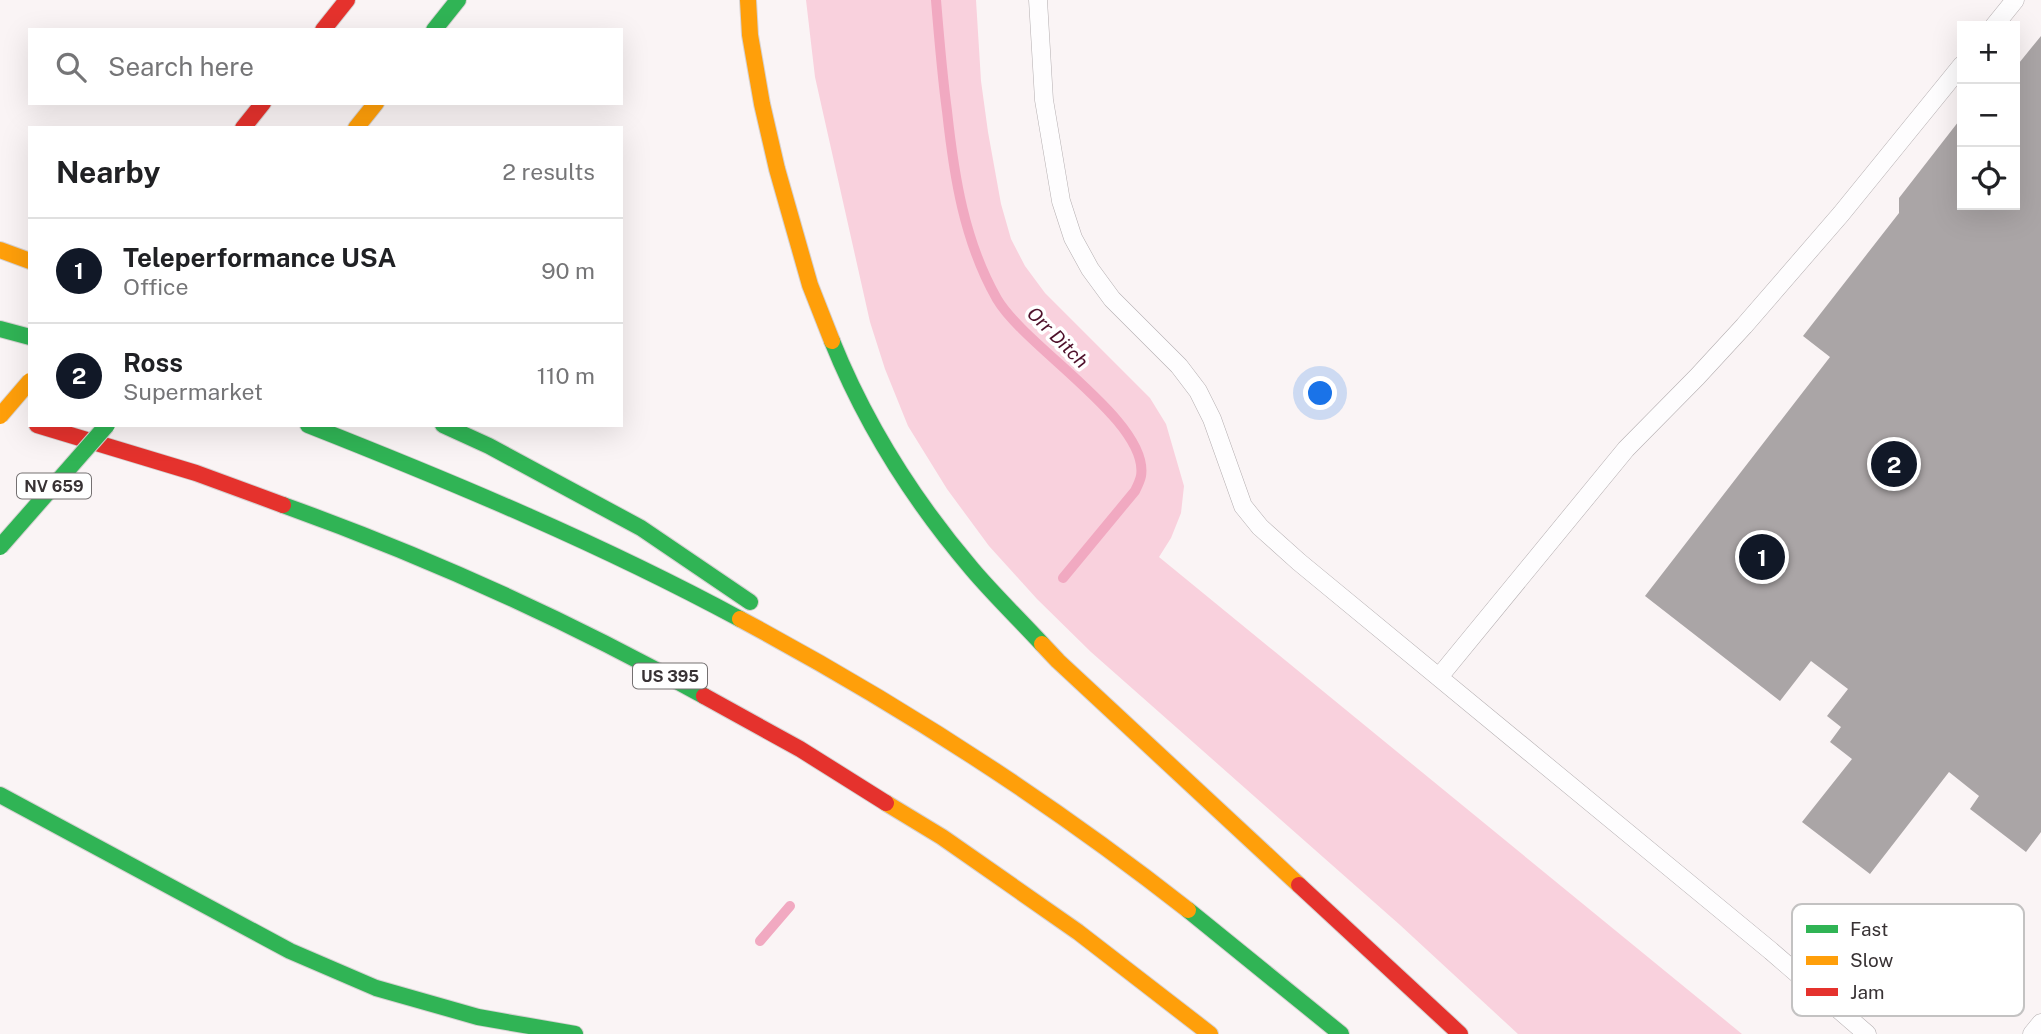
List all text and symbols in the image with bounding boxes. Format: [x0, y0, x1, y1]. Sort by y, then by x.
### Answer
map controls [1957, 21, 2020, 210]
button: + [1957, 21, 2020, 84]
search box [28, 28, 623, 105]
icon: search [52, 48, 90, 86]
text: Search here [108, 51, 254, 82]
button: − [1957, 84, 2020, 147]
button: locate [1957, 147, 2020, 210]
text: Nearby [56, 154, 160, 190]
text: 2 results [502, 158, 595, 185]
text: Teleperformance USA [123, 242, 396, 273]
text: 1 [74, 257, 84, 284]
text: 90 m [541, 257, 595, 284]
text: Office [123, 273, 189, 300]
water label: Orr Ditch [1023, 302, 1093, 372]
text: Ross [123, 347, 183, 378]
text: 2 [72, 362, 86, 389]
text: 110 m [537, 362, 595, 389]
your location [1303, 376, 1337, 410]
text: Supermarket [123, 378, 263, 405]
pin: 2 [1871, 438, 1917, 490]
road number: NV 659 [17, 474, 91, 499]
pin: 1 [1739, 531, 1785, 583]
road number: US 395 [633, 664, 707, 688]
legend [1792, 904, 2024, 1016]
text: Fast [1850, 918, 1888, 940]
text: Slow [1850, 949, 1894, 971]
text: Jam [1850, 981, 1884, 1003]

